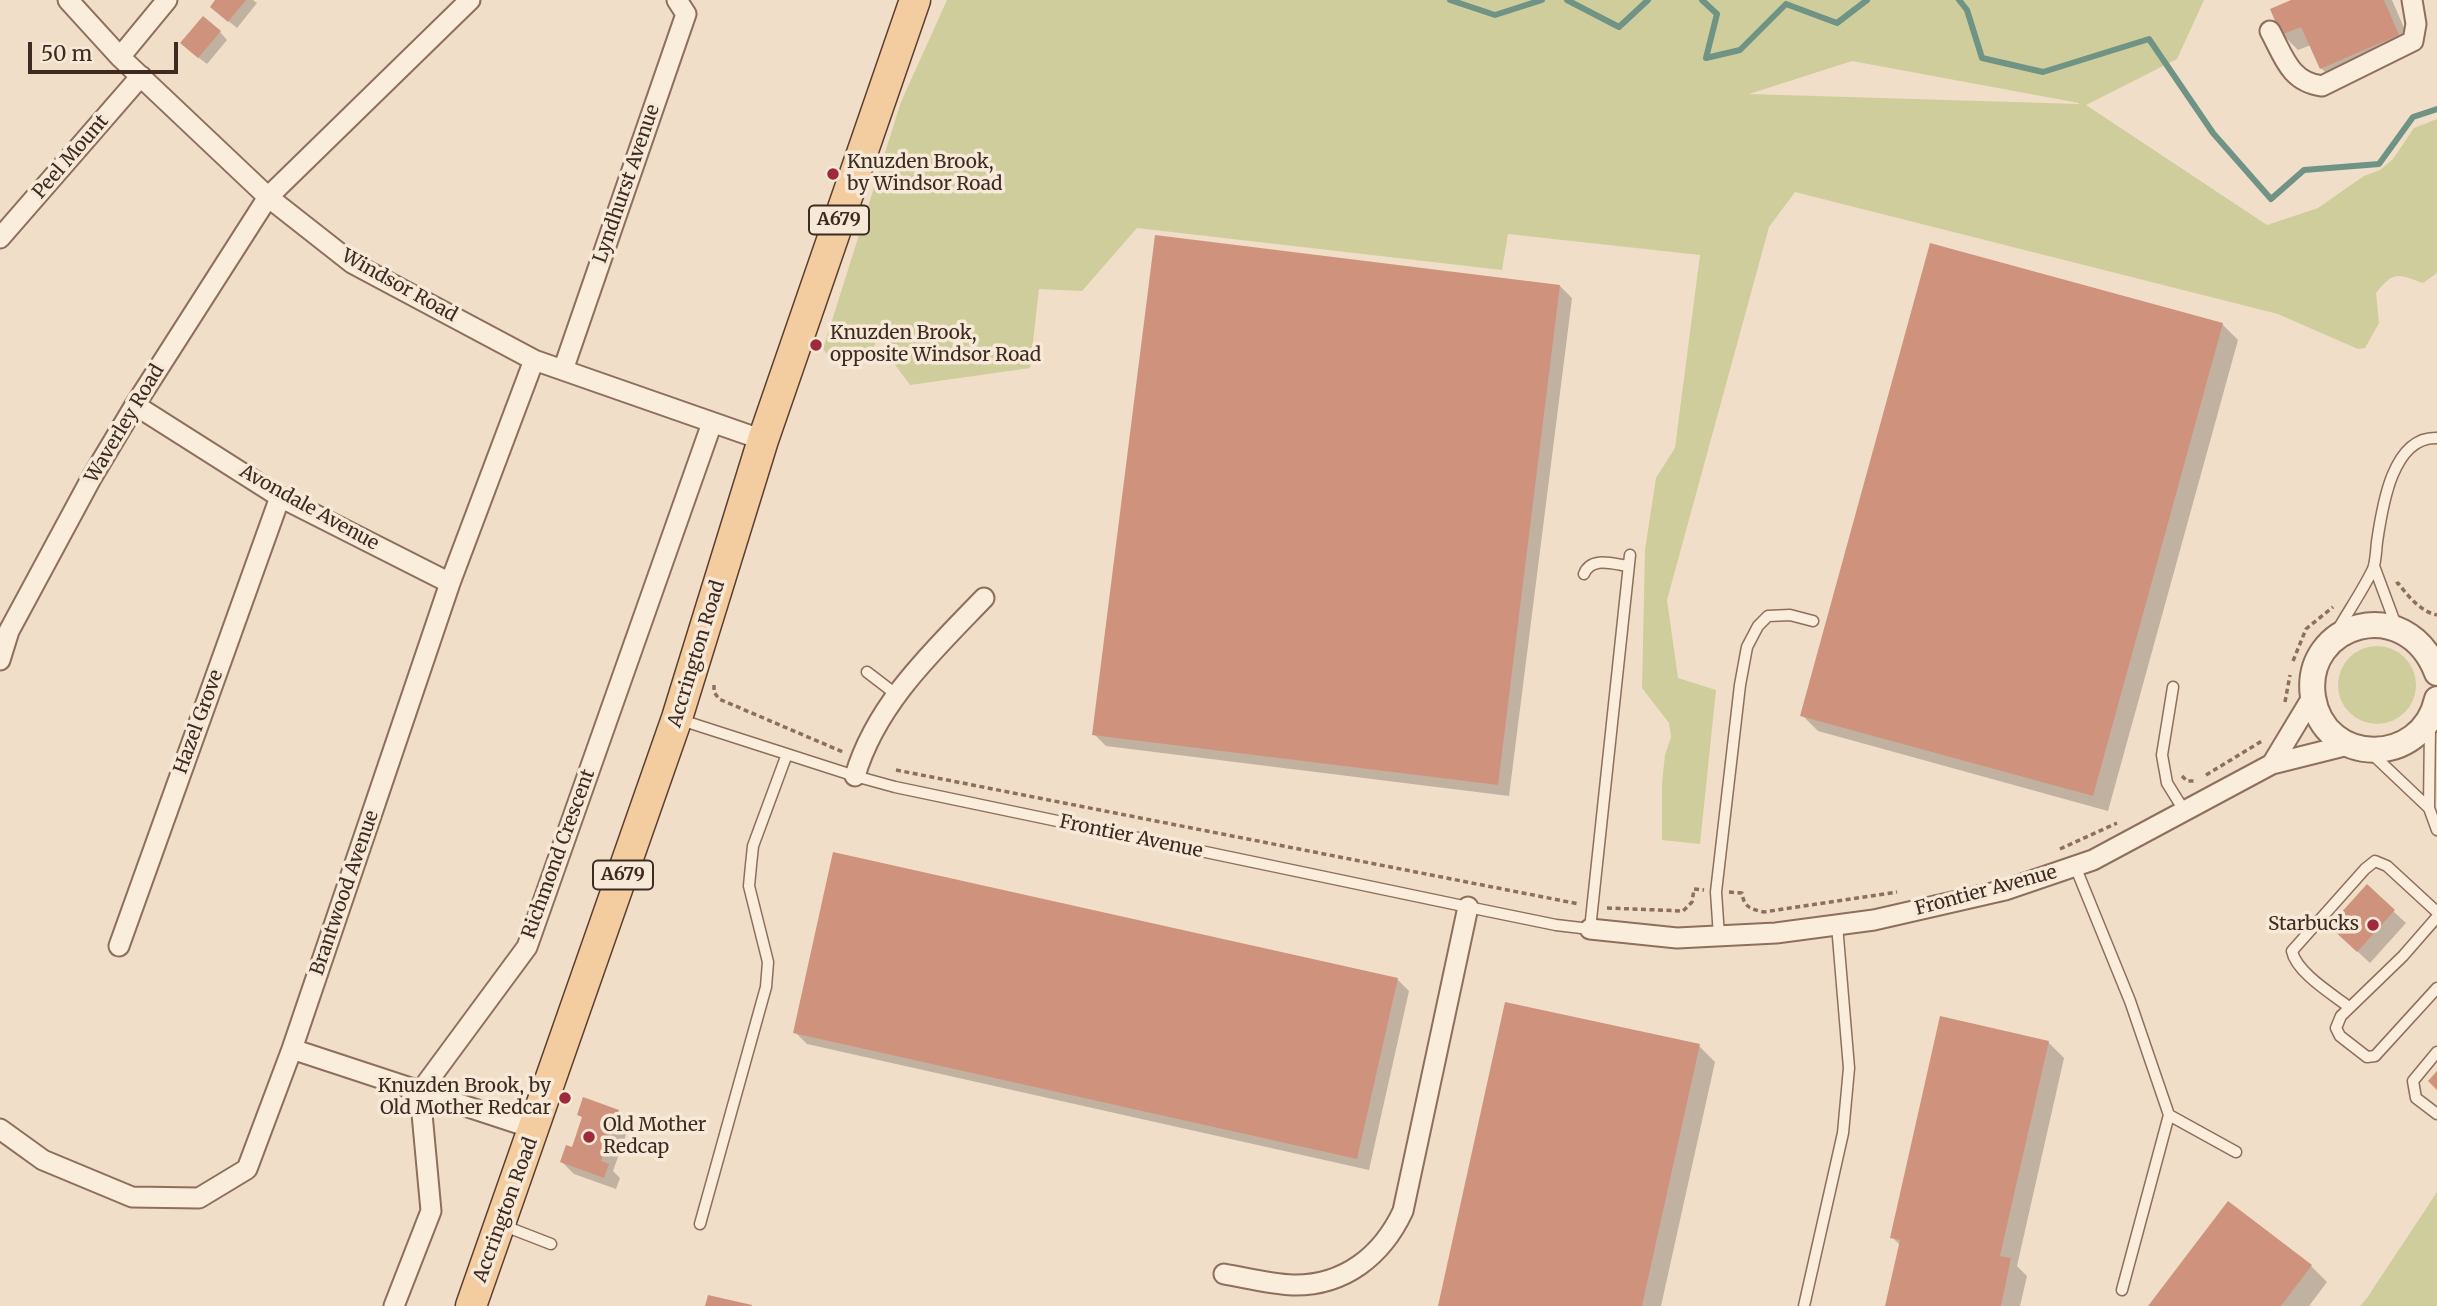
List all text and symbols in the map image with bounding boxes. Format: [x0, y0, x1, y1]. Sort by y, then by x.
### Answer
scale bar [32, 28, 182, 72]
text: 50 m [41, 40, 92, 67]
street label: Lyndhurst Avenue [589, 102, 665, 266]
street label: Peel Mount [28, 110, 114, 204]
place label: Knuzden Brook, by Windsor Road [847, 152, 1002, 196]
marker: Knuzden Brook, by Windsor Road [825, 166, 841, 182]
road number: A679 [809, 205, 869, 234]
street label: Windsor Road [337, 245, 461, 327]
place label: Knuzden Brook, opposite Windsor Road [830, 323, 1041, 367]
marker: Knuzden Brook, opposite Windsor Road [808, 337, 824, 353]
street label: Waverley Road [81, 361, 169, 487]
street label: Avondale Avenue [236, 460, 382, 556]
street label: Accrington Road [664, 578, 730, 730]
street label: Hazel Grove [170, 667, 228, 777]
street label: Richmond Crescent [518, 766, 600, 942]
street label: Brantwood Avenue [306, 808, 384, 978]
street label: Frontier Avenue [1057, 811, 1205, 863]
road number: A679 [593, 860, 653, 890]
street label: Frontier Avenue [1913, 861, 2059, 921]
place label: Starbucks [2268, 914, 2359, 936]
marker: Starbucks [2365, 917, 2381, 933]
place label: Knuzden Brook, by Old Mother Redcar [378, 1076, 551, 1120]
marker: Knuzden Brook, by Old Mother Redcar [557, 1090, 573, 1106]
place label: Old Mother Redcap [603, 1115, 706, 1159]
marker: Old Mother Redcap [581, 1129, 597, 1145]
street label: Accrington Road [469, 1135, 543, 1285]

